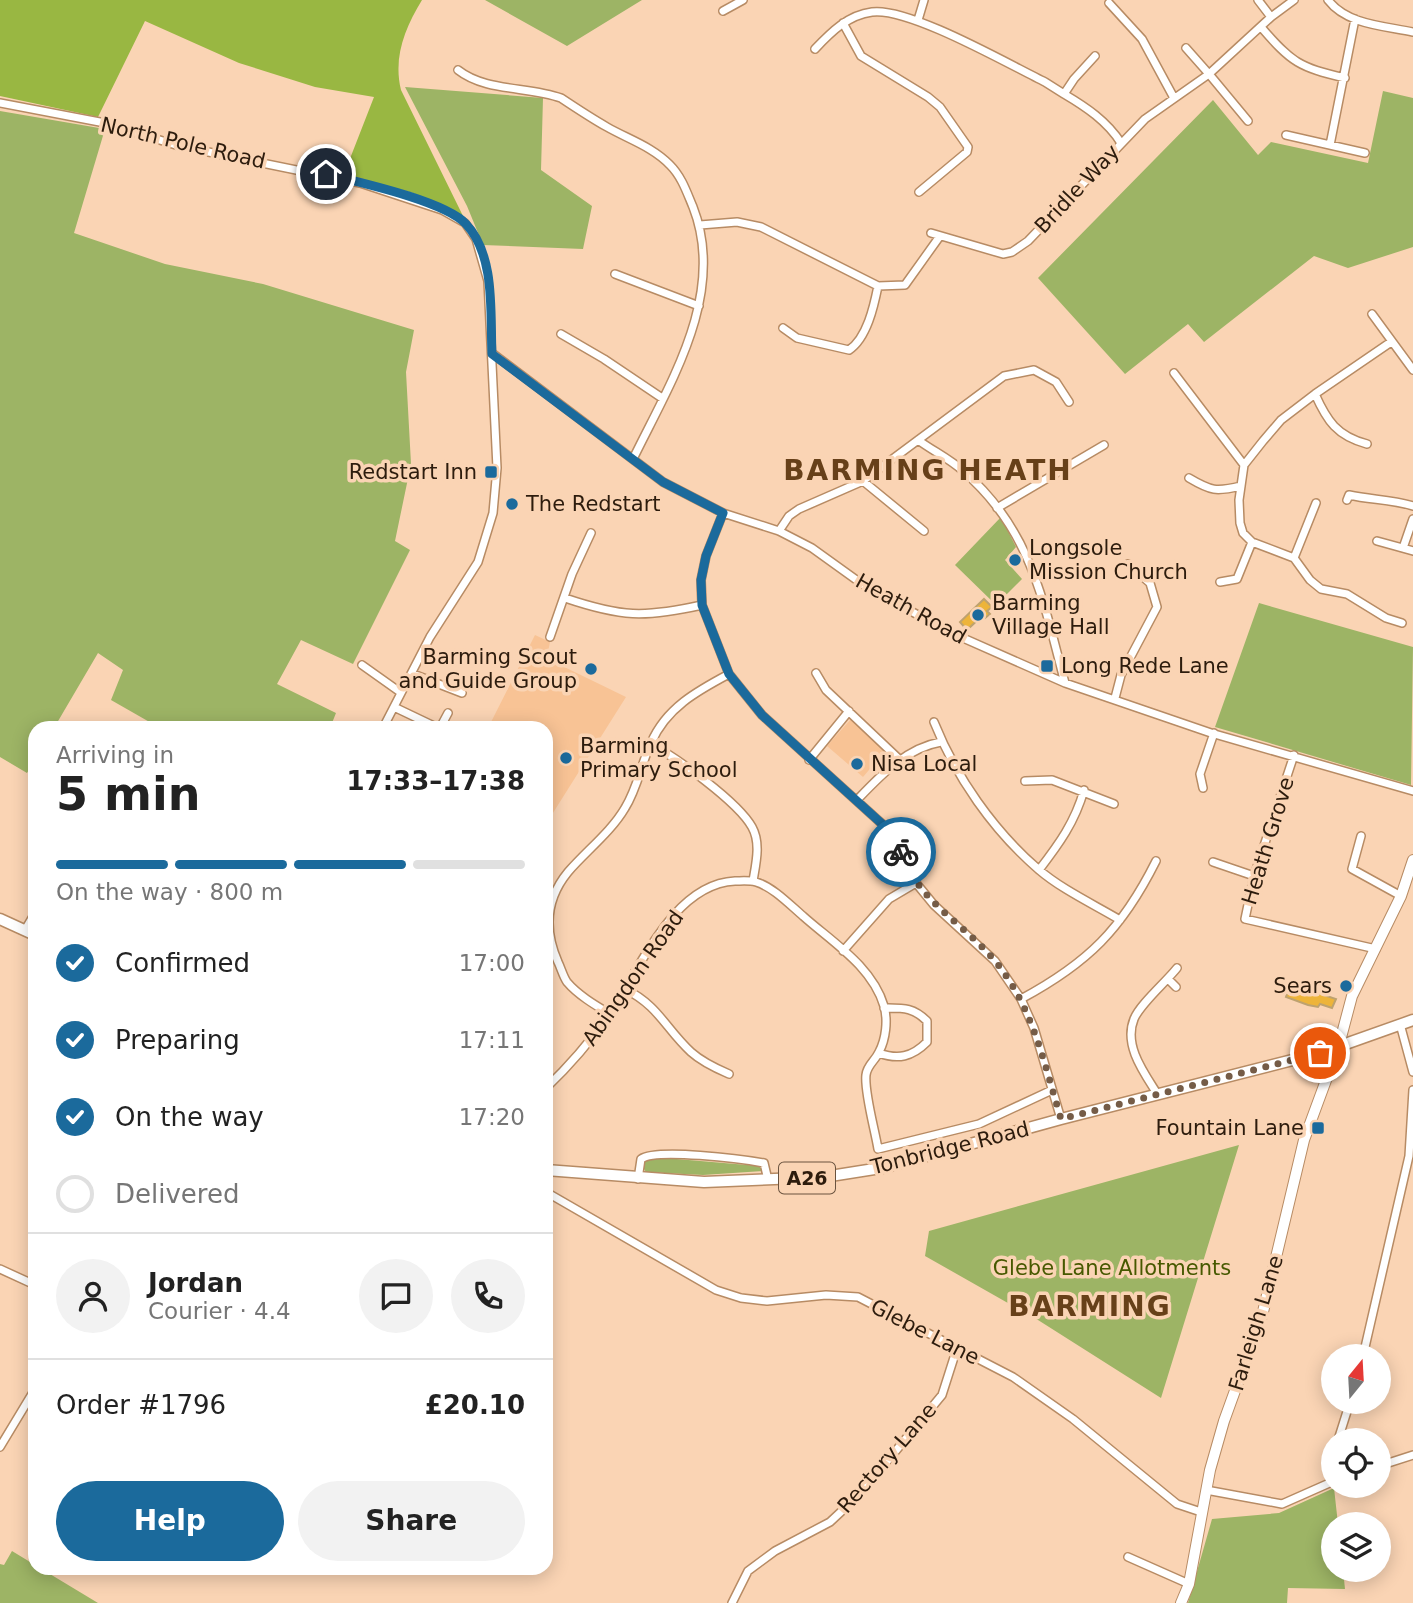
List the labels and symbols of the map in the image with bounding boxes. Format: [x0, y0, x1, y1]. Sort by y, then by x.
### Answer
street label: North Pole Road [98, 112, 268, 174]
street label: Bridle Way [1030, 140, 1124, 238]
pin [296, 144, 356, 204]
district label: BARMING HEATH [783, 454, 1073, 487]
place label: Redstart Inn [349, 460, 477, 484]
marker: Redstart Inn [483, 464, 499, 480]
place label: The Redstart [525, 492, 661, 516]
marker: The Redstart [504, 496, 520, 512]
place label: Longsole Mission Church [1029, 536, 1188, 584]
marker: Longsole Mission Church [1007, 552, 1023, 568]
street label: Heath Road [852, 569, 970, 649]
place label: Barming Village Hall [992, 591, 1110, 639]
marker: Barming Village Hall [970, 607, 986, 623]
place label: Barming Scout and Guide Group [399, 645, 577, 693]
place label: Long Rede Lane [1061, 654, 1229, 678]
marker: Long Rede Lane [1039, 658, 1055, 674]
marker: Barming Scout and Guide Group [583, 661, 599, 677]
place label: Barming Primary School [580, 734, 738, 782]
marker: Barming Primary School [558, 750, 574, 766]
place label: Nisa Local [871, 752, 977, 776]
marker: Nisa Local [849, 756, 865, 772]
street label: Heath Grove [1237, 774, 1299, 908]
courier [866, 817, 936, 887]
street label: Abingdon Road [578, 906, 688, 1050]
place label: Sears [1273, 974, 1332, 998]
marker: Sears [1338, 978, 1354, 994]
pin [1290, 1023, 1350, 1083]
place label: Fountain Lane [1155, 1116, 1304, 1140]
street label: Tonbridge Road [867, 1117, 1032, 1180]
marker: Fountain Lane [1310, 1120, 1326, 1136]
road number: A26 [779, 1162, 835, 1194]
street label: Farleigh Lane [1224, 1252, 1288, 1394]
park label: Glebe Lane Allotments [993, 1256, 1231, 1280]
district label: BARMING [1008, 1290, 1172, 1323]
street label: Glebe Lane [867, 1294, 983, 1370]
north arrow [1321, 1344, 1391, 1414]
street label: Rectory Lane [833, 1398, 941, 1518]

